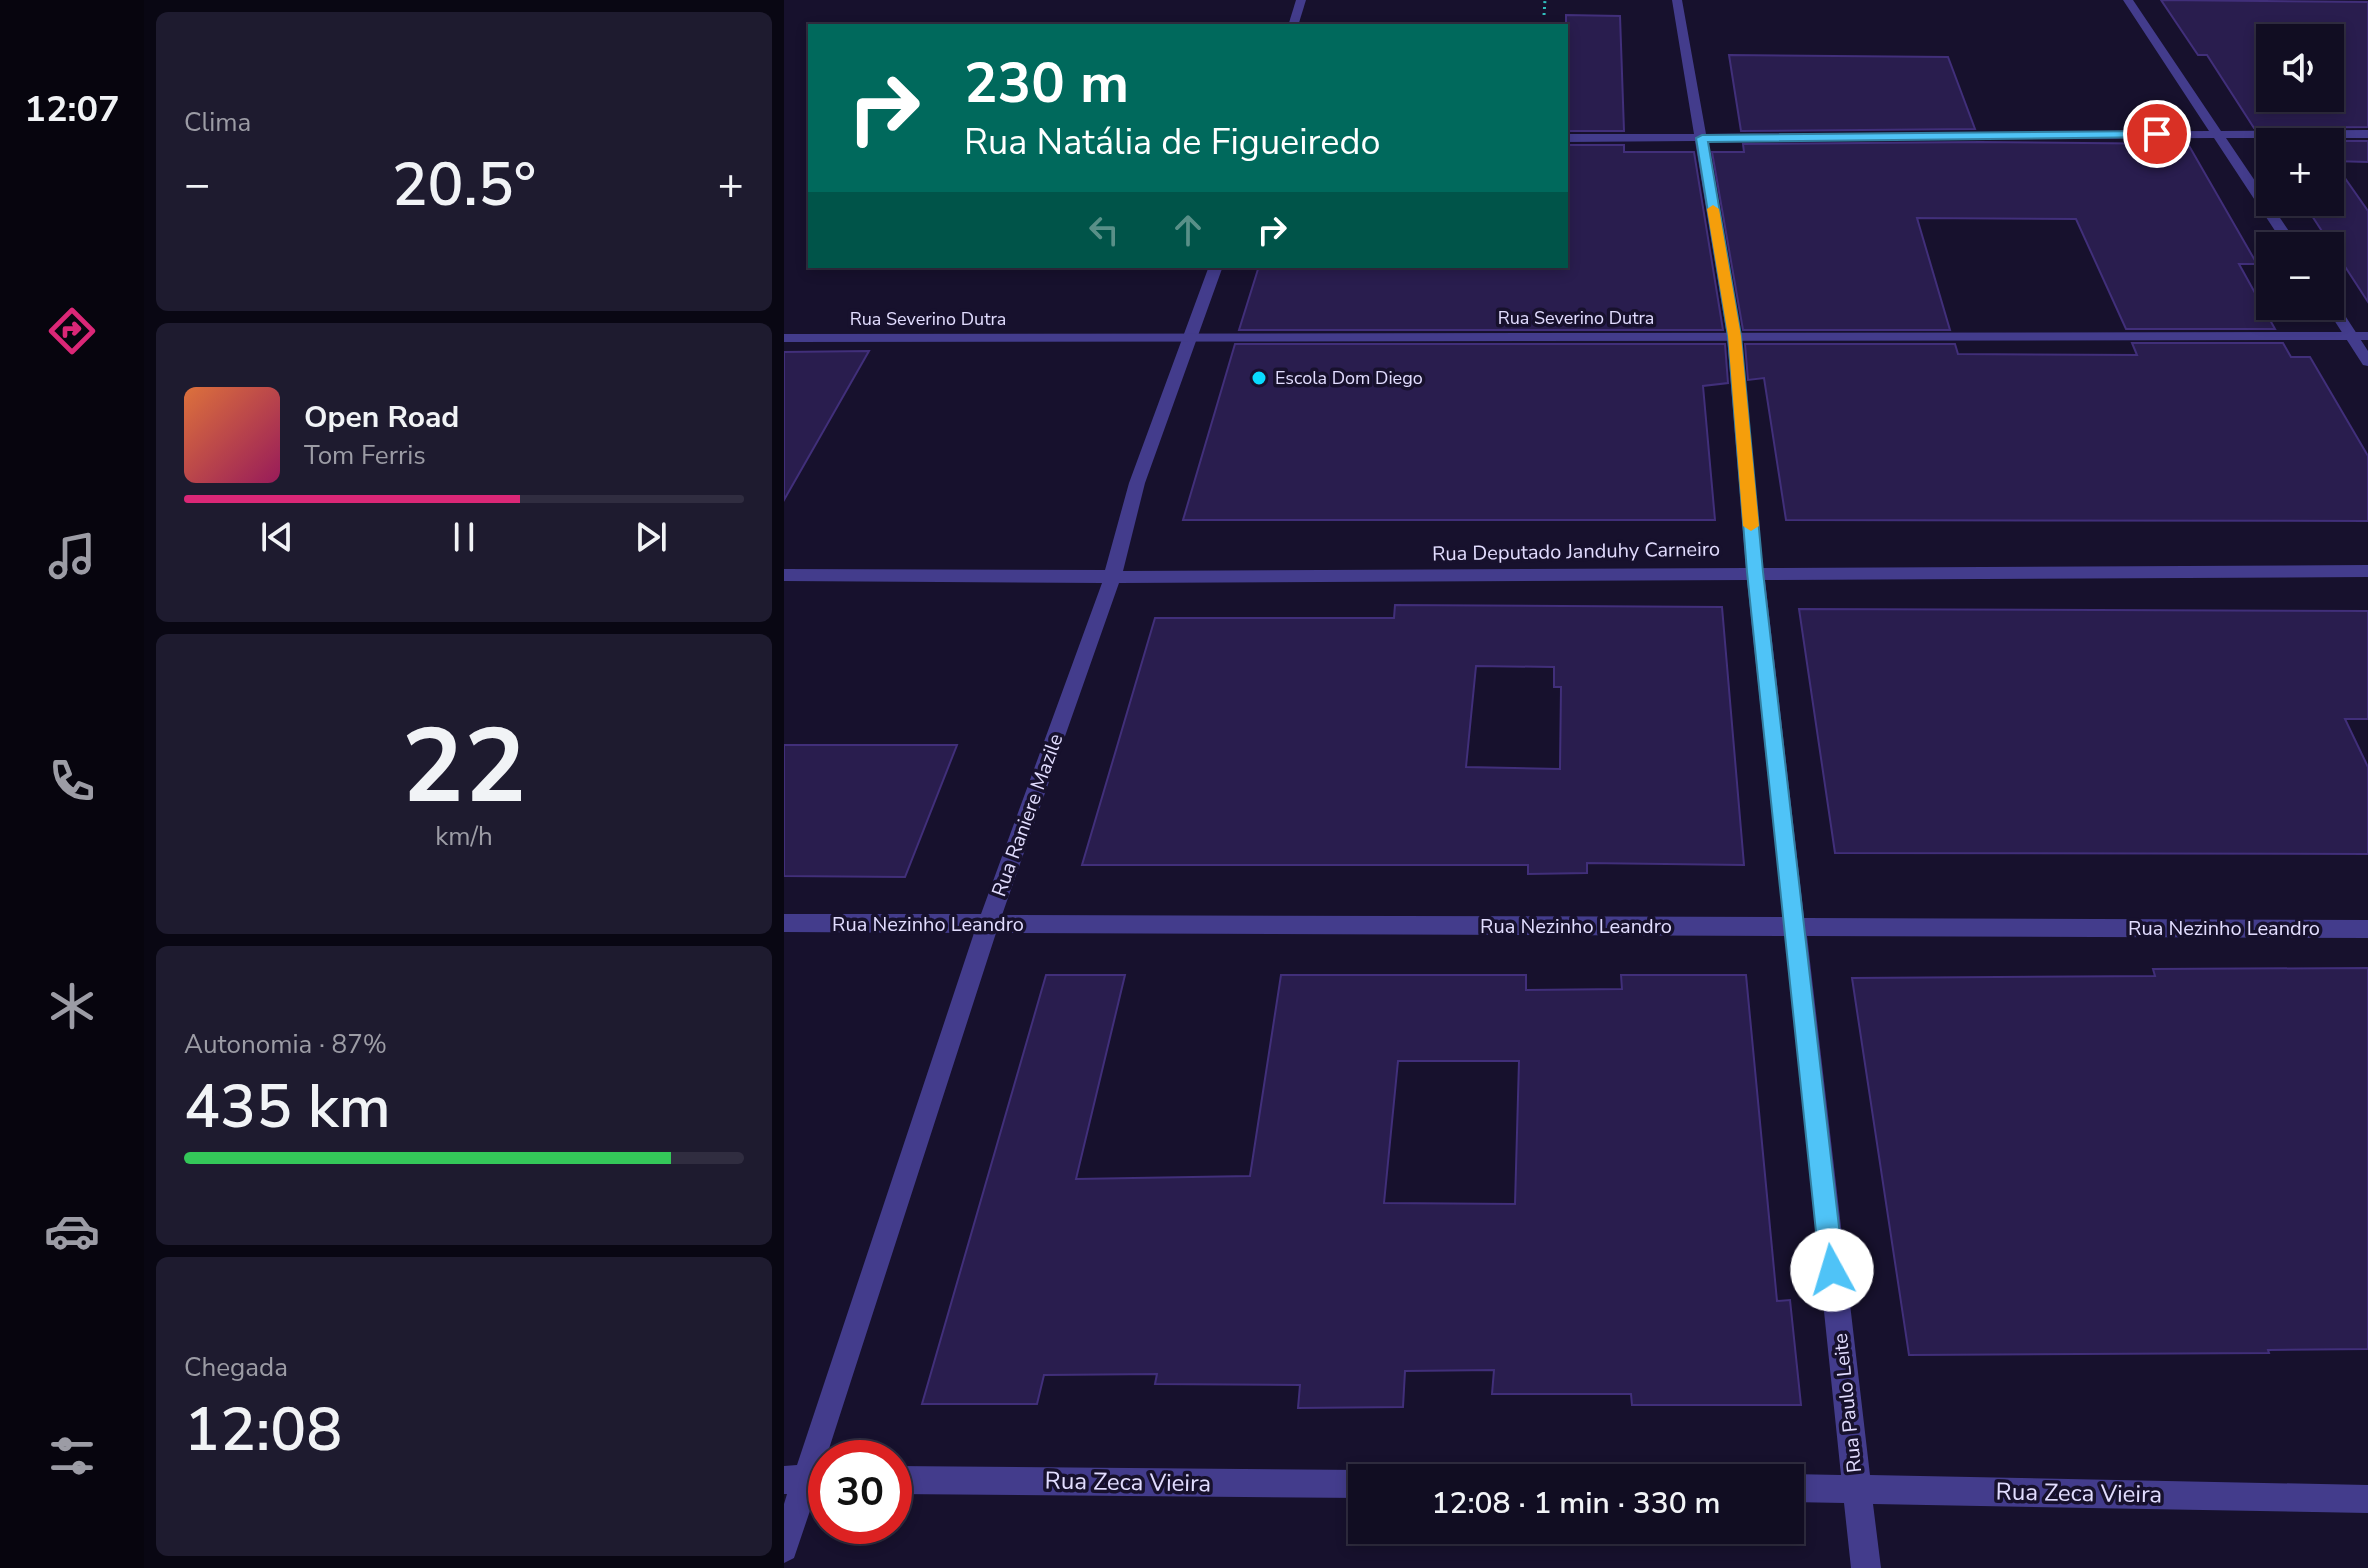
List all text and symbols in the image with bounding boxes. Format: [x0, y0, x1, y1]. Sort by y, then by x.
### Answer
map controls [2256, 24, 2344, 320]
button: sound [2256, 24, 2344, 112]
text: 230 m [964, 45, 1129, 122]
icon: right [832, 56, 936, 160]
text: 12:07 [24, 85, 120, 134]
pin [2123, 100, 2191, 168]
text: Clima [184, 105, 251, 140]
icon: arrive [2135, 112, 2179, 156]
text: Rua Natália de Figueiredo [964, 118, 1380, 167]
button: + [2256, 128, 2344, 216]
text: 20.5° [392, 144, 536, 226]
text: − [184, 155, 210, 215]
text: + [718, 155, 744, 215]
icon: left [1082, 208, 1126, 252]
icon: ahead [1166, 208, 1210, 252]
icon: right [1250, 208, 1294, 252]
button: − [2256, 232, 2344, 320]
icon: directions [44, 303, 100, 359]
street label: Rua Severino Dutra [1498, 306, 1654, 330]
street label: Rua Severino Dutra [850, 307, 1006, 331]
place label: Escola Dom Diego [1275, 366, 1423, 390]
marker: Escola Dom Diego [1250, 369, 1268, 387]
text: Open Road [304, 397, 459, 438]
text: Tom Ferris [304, 438, 426, 473]
icon: previous [255, 515, 299, 559]
icon: pause [442, 515, 486, 559]
icon: next [629, 515, 673, 559]
icon: music [44, 528, 100, 584]
street label: Rua Deputado Janduhy Carneiro [1432, 535, 1720, 568]
text: 22 [402, 696, 526, 838]
street label: Rua Raniere Mazile [985, 730, 1070, 901]
icon: phone [44, 753, 100, 809]
text: km/h [435, 819, 493, 854]
street label: Rua Nezinho Leandro [832, 911, 1024, 938]
street label: Rua Nezinho Leandro [1480, 913, 1672, 940]
street label: Rua Nezinho Leandro [2128, 915, 2320, 942]
icon: climate [44, 978, 100, 1034]
text: Autonomia · 87% [184, 1027, 387, 1062]
text: 435 km [184, 1066, 391, 1148]
icon: car [44, 1203, 100, 1259]
position arrow [1790, 1228, 1874, 1312]
street label: Rua Paulo Leite [1827, 1332, 1868, 1474]
text: Chegada [184, 1350, 288, 1385]
text: 12:08 [184, 1389, 342, 1471]
icon: filters [44, 1428, 100, 1484]
speed limit sign: 30 [808, 1440, 912, 1544]
street label: Rua Zeca Vieira [1044, 1465, 1212, 1499]
street label: Rua Zeca Vieira [1995, 1476, 2163, 1510]
text: 12:08 · 1 min · 330 m [1431, 1483, 1721, 1524]

